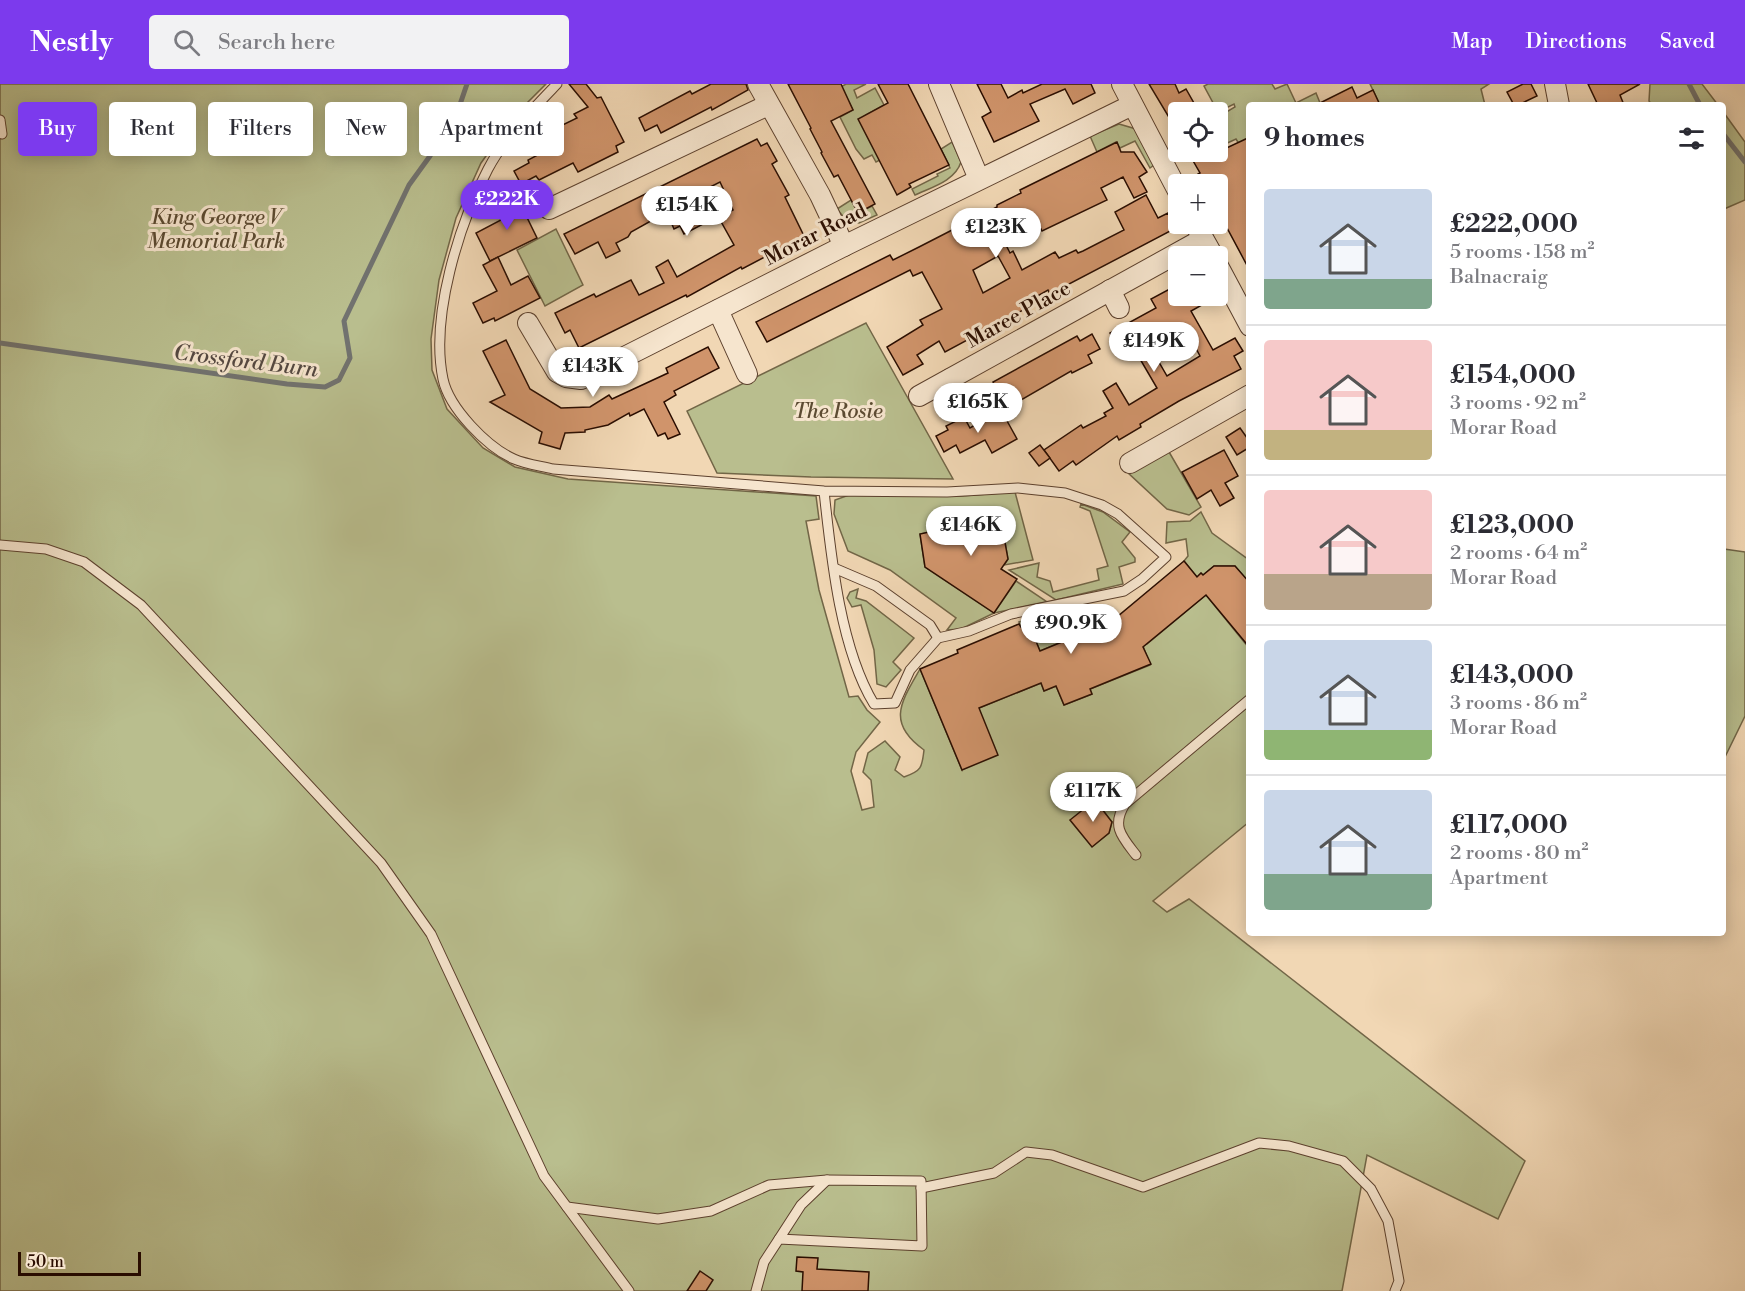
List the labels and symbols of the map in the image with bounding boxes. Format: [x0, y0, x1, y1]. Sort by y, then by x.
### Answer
pin: £222K [465, 180, 549, 231]
pin: £154K [645, 186, 729, 237]
street label: Morar Road [760, 198, 871, 272]
park label: King George V Memorial Park [147, 205, 285, 255]
pin: £123K [954, 208, 1038, 259]
street label: Maree Place [961, 275, 1076, 354]
pin: £149K [1112, 322, 1196, 373]
water label: Crossford Burn [172, 339, 320, 384]
pin: £143K [551, 347, 635, 398]
pin: £165K [936, 383, 1020, 434]
park label: The Rosie [793, 399, 883, 425]
pin: £146K [929, 506, 1013, 557]
pin: £90.9K [1022, 604, 1120, 655]
pin: £117K [1051, 772, 1135, 823]
scale bar [18, 1249, 141, 1276]

